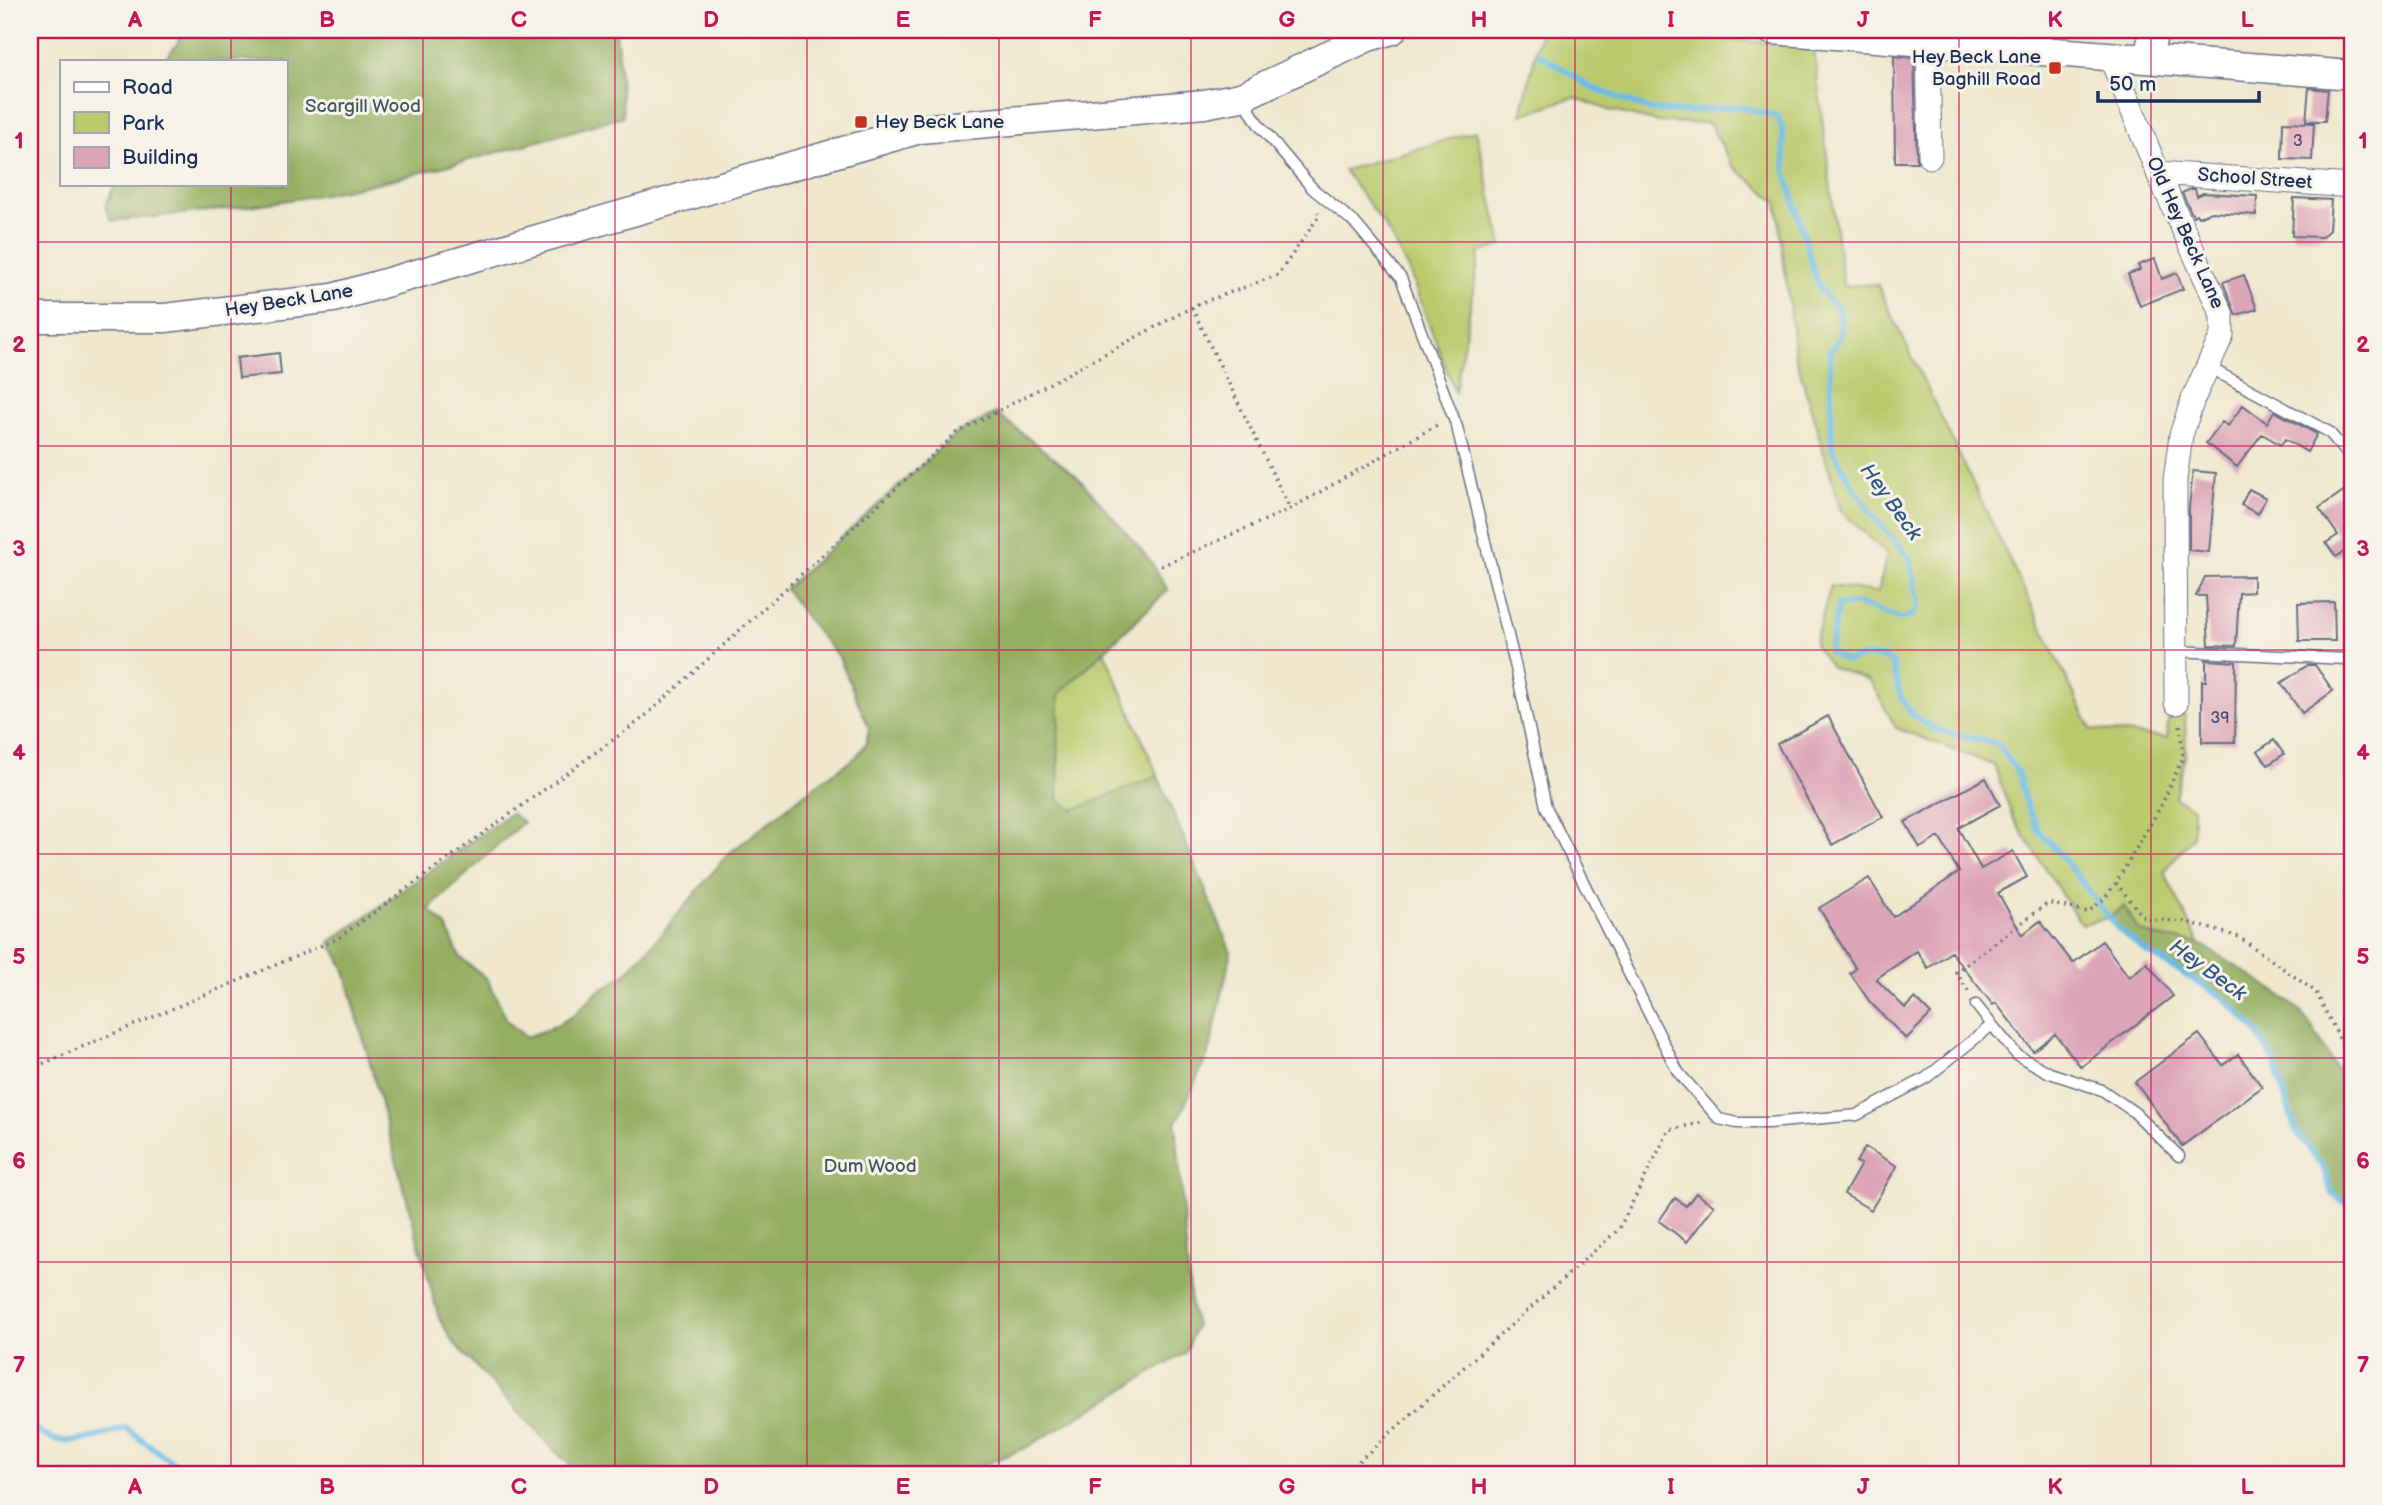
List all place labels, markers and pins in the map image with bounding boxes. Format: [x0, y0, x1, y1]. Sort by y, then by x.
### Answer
place label: Hey Beck Lane Baghill Road [1912, 46, 2041, 91]
marker: Hey Beck Lane Baghill Road [2047, 60, 2063, 76]
place label: Hey Beck Lane [875, 111, 1004, 134]
marker: Hey Beck Lane [853, 114, 869, 130]

